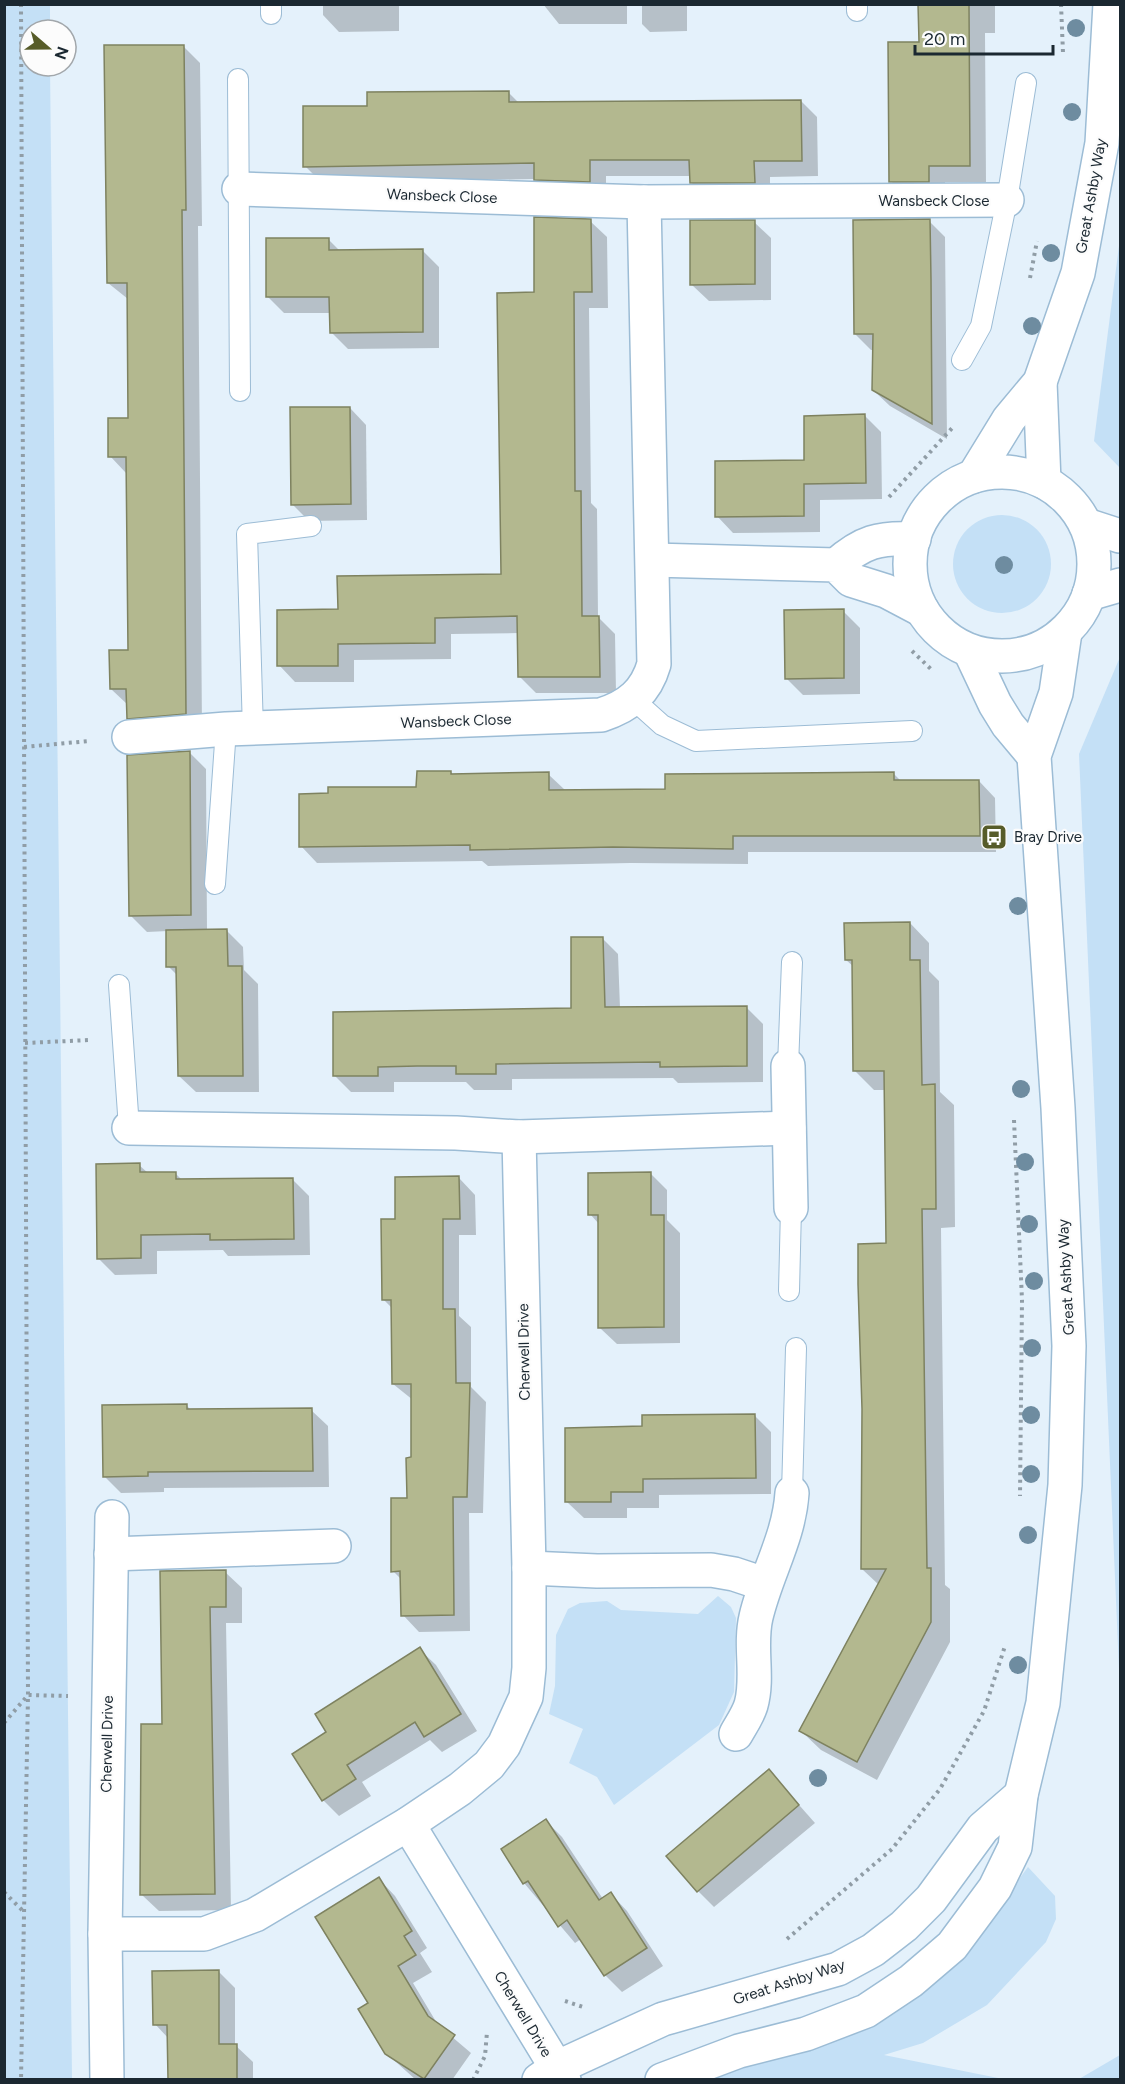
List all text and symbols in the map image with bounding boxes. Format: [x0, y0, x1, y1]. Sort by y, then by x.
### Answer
north arrow [18, 18, 78, 78]
scale bar [915, 18, 1053, 56]
text: 20 m [924, 28, 965, 50]
text: N [51, 44, 73, 62]
street label: Great Ashby Way [1072, 137, 1110, 255]
street label: Wansbeck Close [386, 185, 498, 207]
street label: Wansbeck Close [879, 192, 989, 210]
street label: Wansbeck Close [400, 710, 512, 732]
bus stop icon: Bray Drive [979, 822, 1009, 852]
place label: Bray Drive [1014, 828, 1082, 846]
street label: Great Ashby Way [1054, 1218, 1078, 1336]
street label: Cherwell Drive [514, 1303, 534, 1401]
street label: Cherwell Drive [97, 1695, 117, 1793]
street label: Great Ashby Way [731, 1955, 847, 2009]
street label: Cherwell Drive [490, 1968, 556, 2060]

